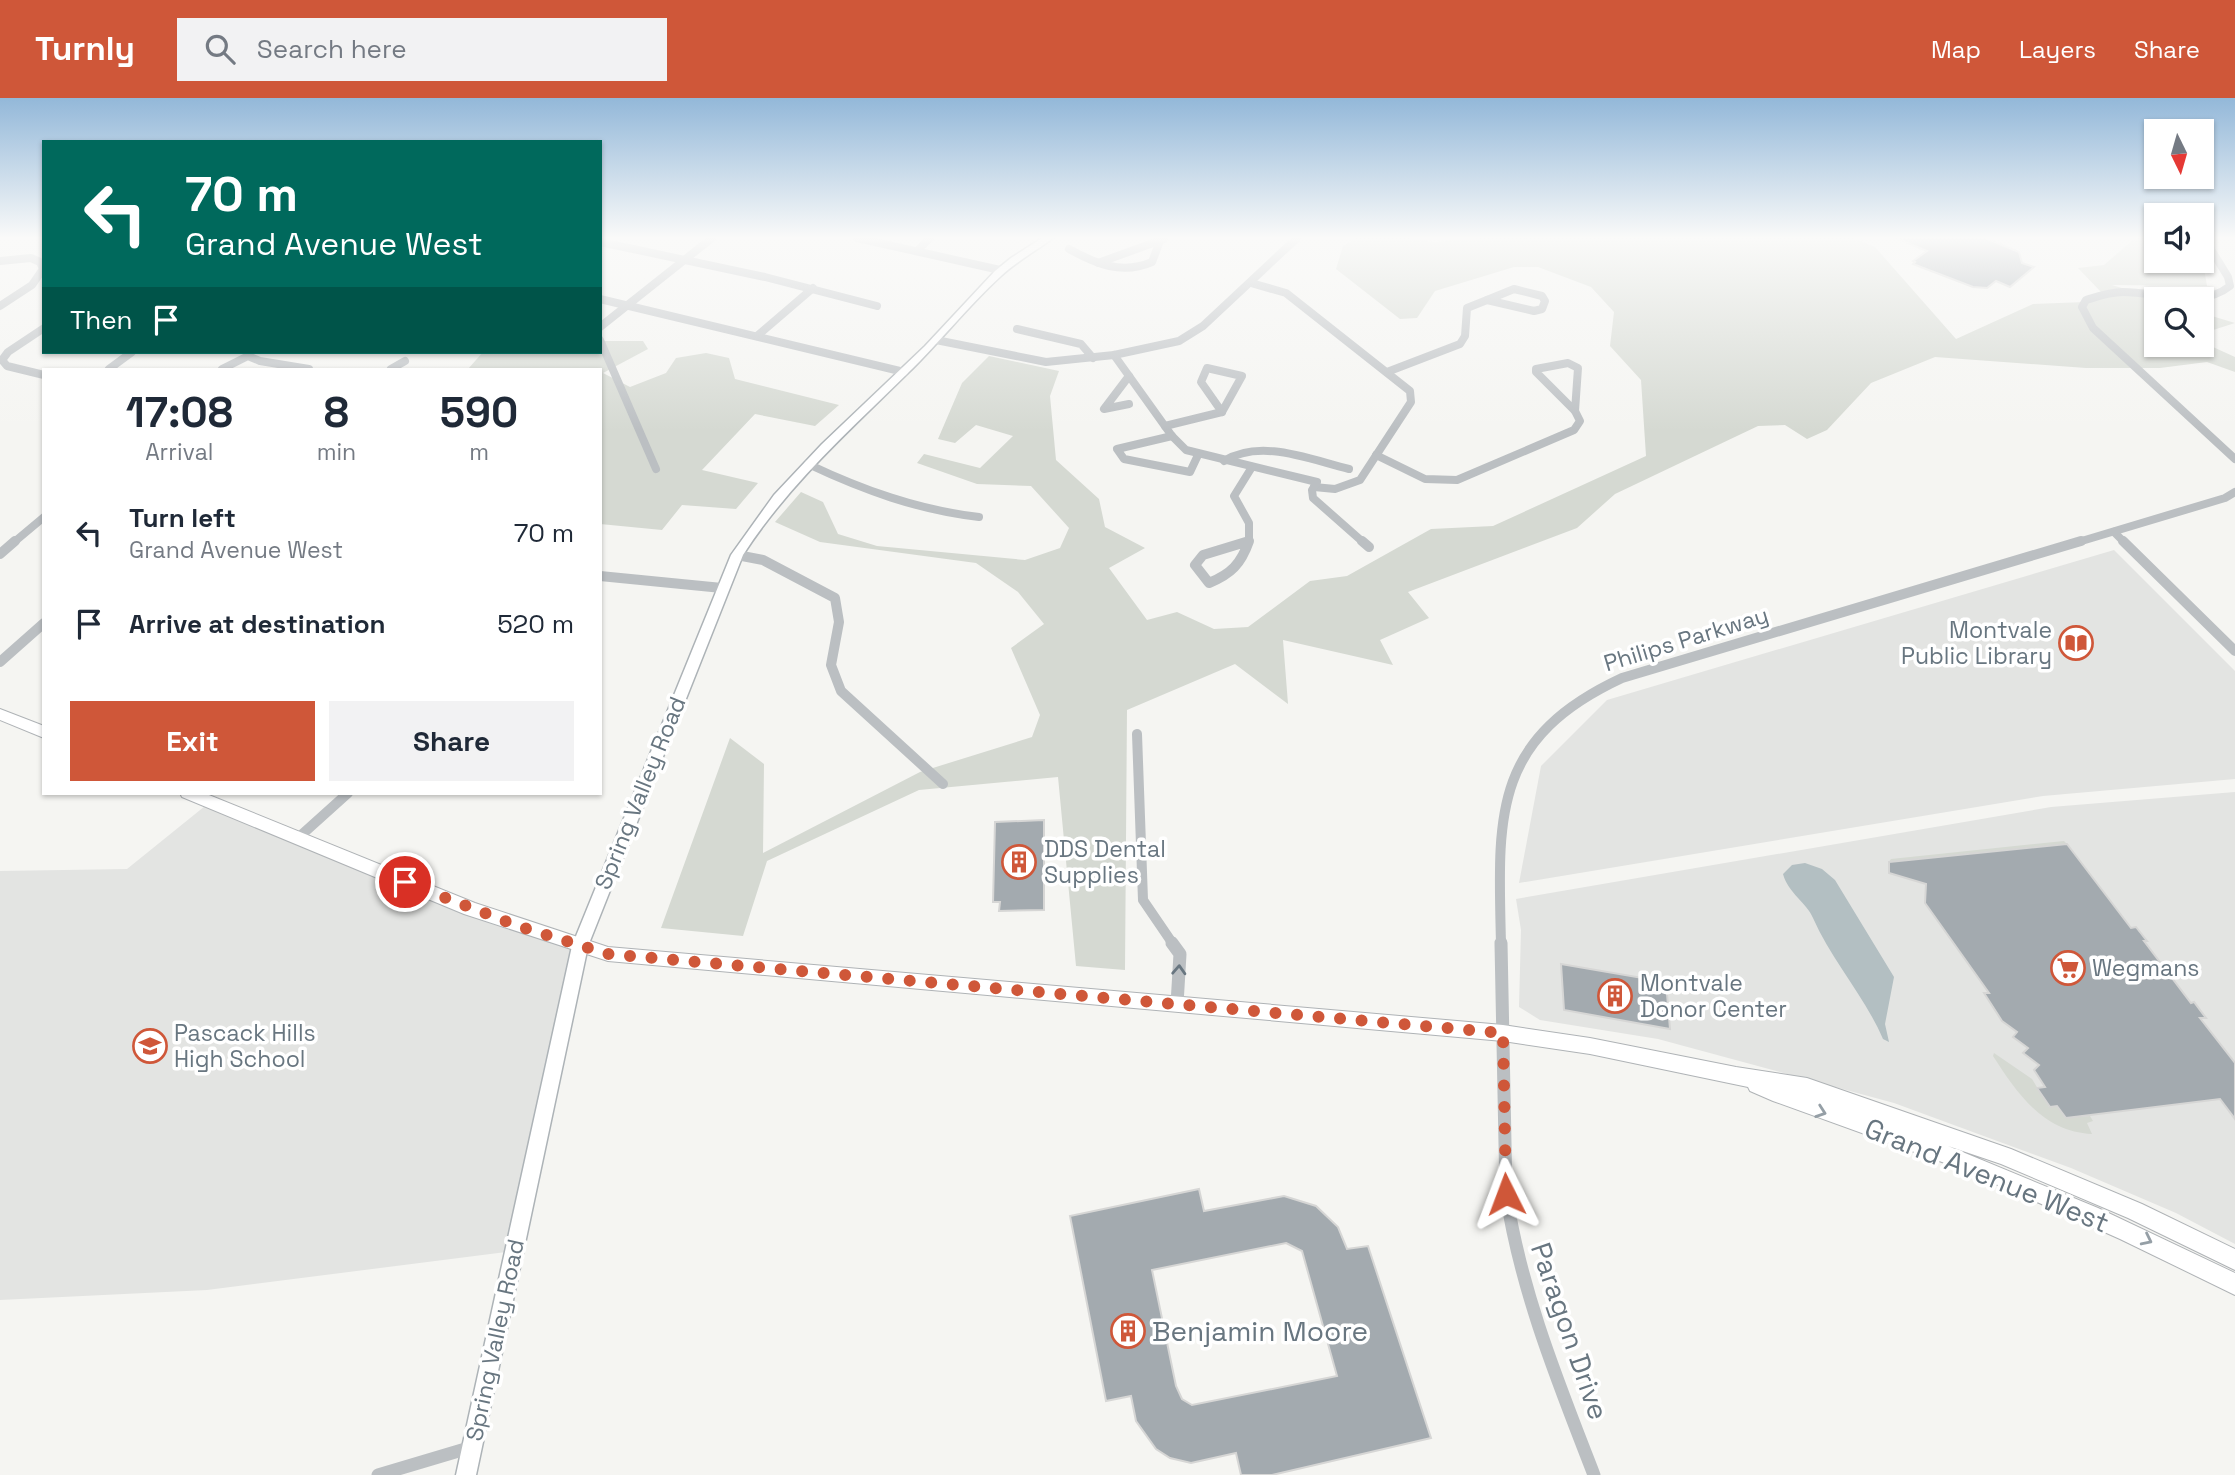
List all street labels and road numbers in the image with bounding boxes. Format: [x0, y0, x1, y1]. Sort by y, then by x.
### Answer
street label: Philips Parkway [1600, 600, 1772, 678]
street label: Spring Valley Road [588, 692, 692, 894]
street label: Grand Avenue West [1859, 1110, 2115, 1240]
street label: Spring Valley Road [459, 1236, 531, 1444]
street label: Paragon Drive [1523, 1238, 1617, 1424]

